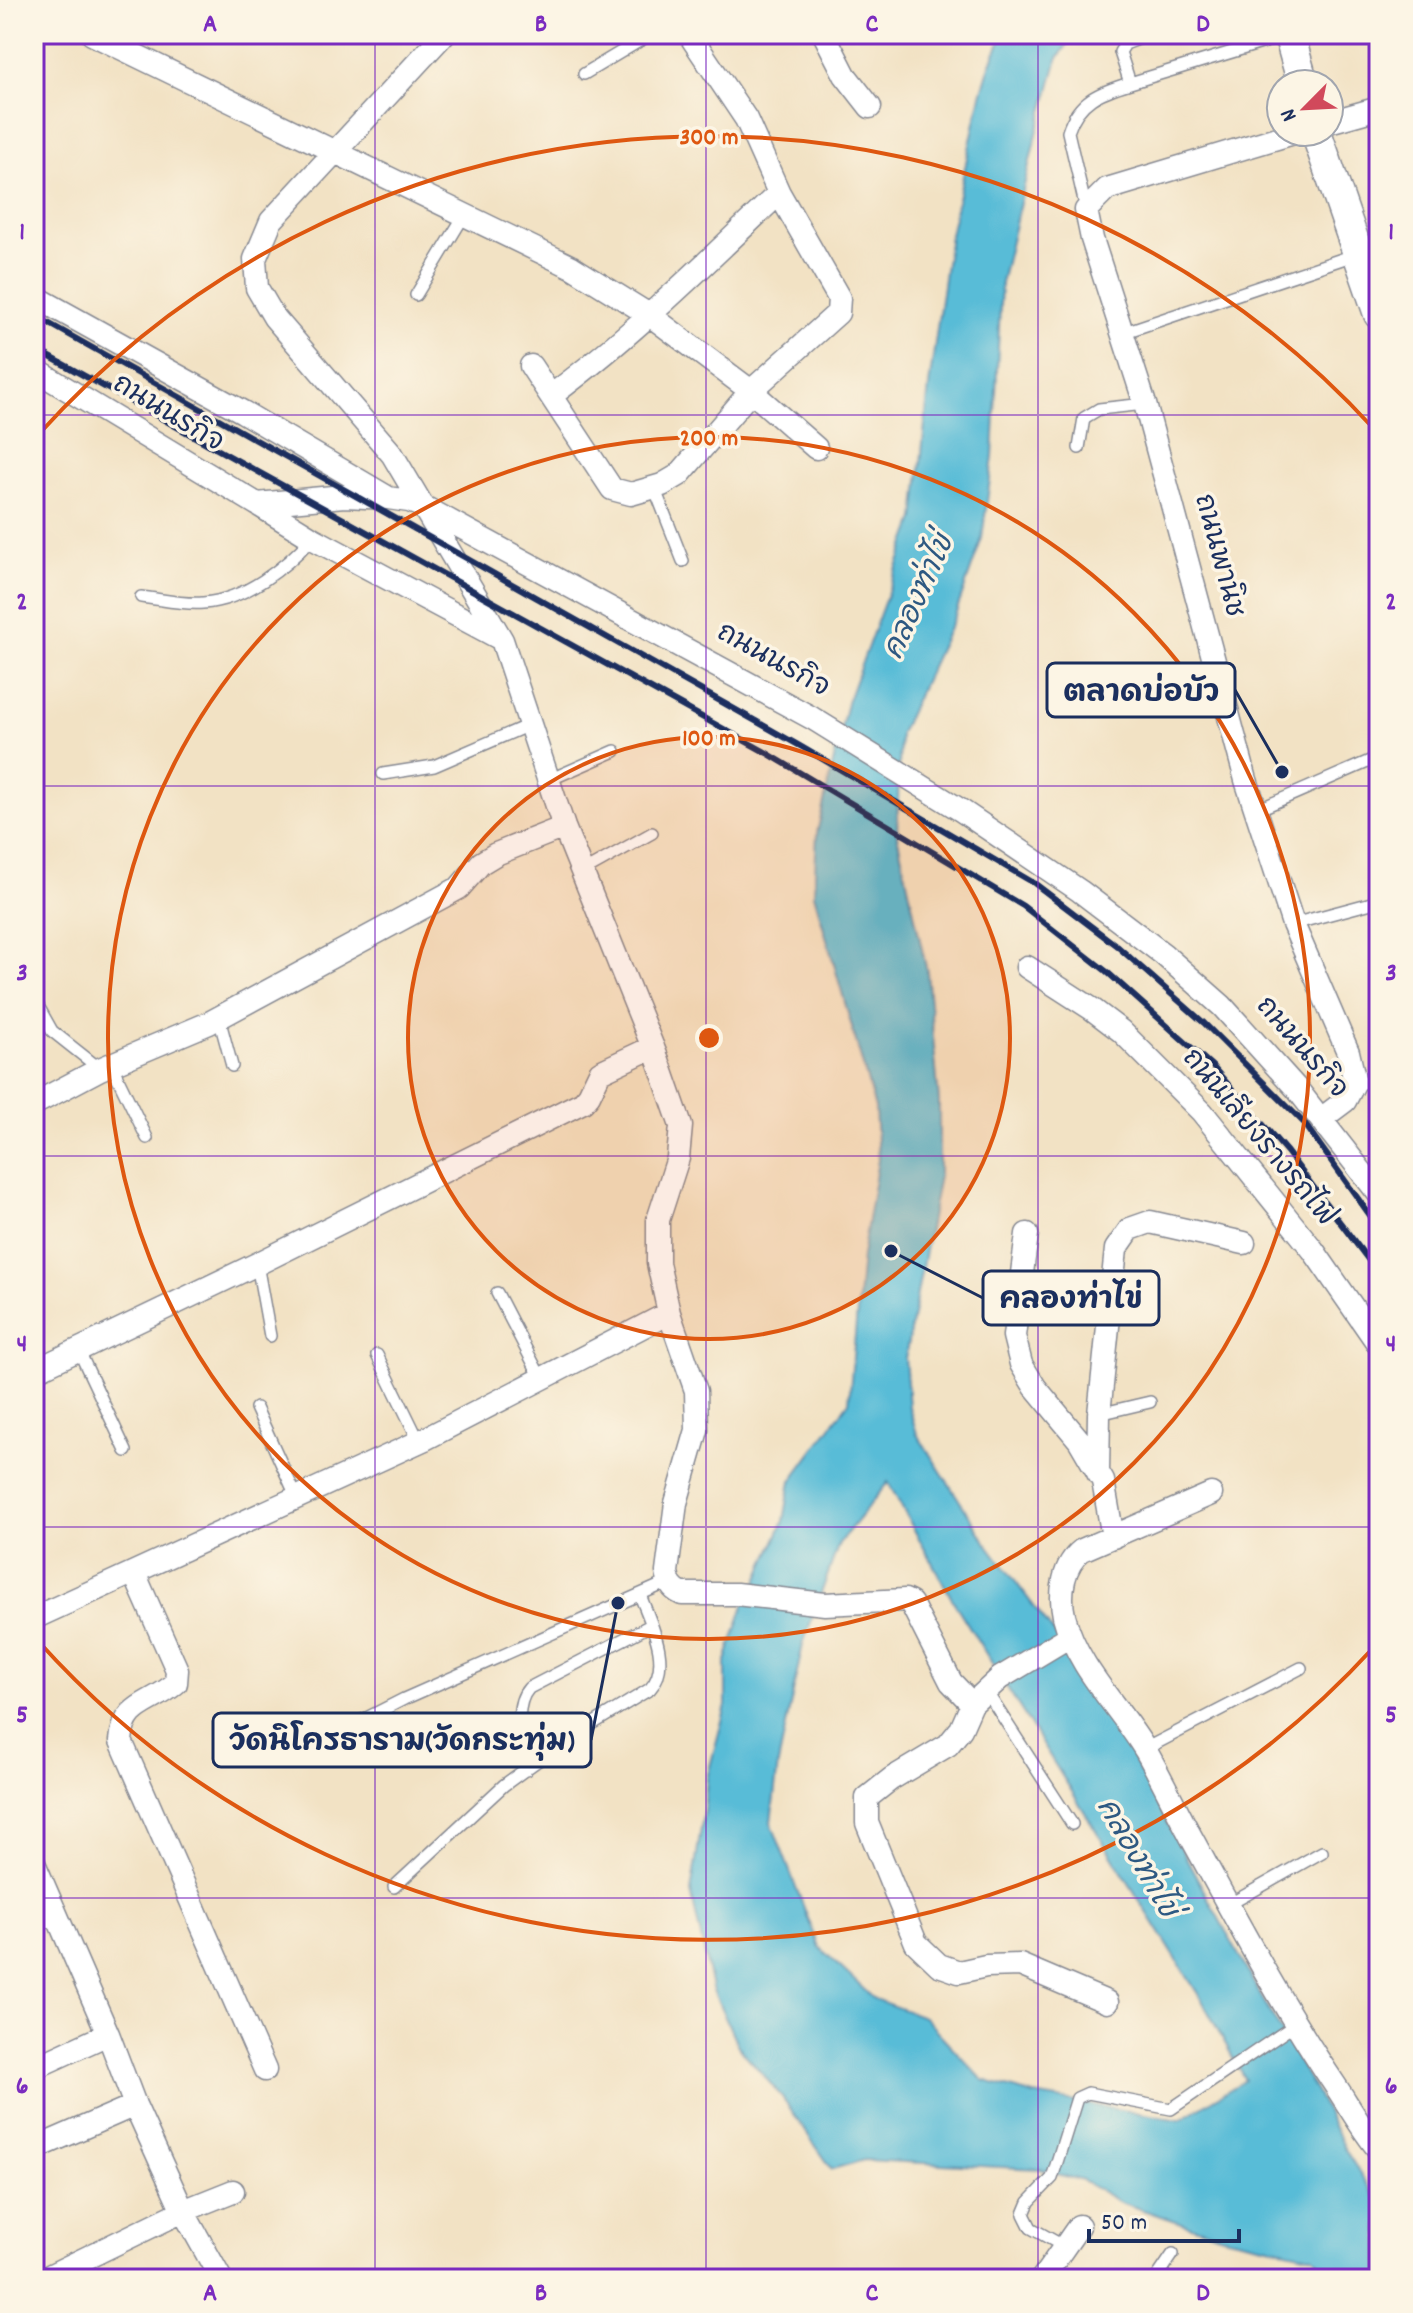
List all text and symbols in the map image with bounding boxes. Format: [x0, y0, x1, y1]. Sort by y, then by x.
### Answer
text: A [203, 7, 217, 44]
text: B [535, 7, 547, 44]
text: C [866, 7, 879, 44]
text: D [1196, 7, 1210, 44]
north arrow [1265, 68, 1345, 148]
text: N [1274, 103, 1306, 126]
text: 300 m [680, 122, 738, 156]
text: 1 [19, 215, 25, 252]
text: 1 [1388, 215, 1394, 252]
street label: ถนนนรกิจ [104, 365, 231, 464]
text: 200 m [680, 423, 738, 457]
street label: ถนนพานิช [1181, 490, 1254, 622]
water label: คลองท่าไข่ [872, 523, 970, 667]
text: 2 [16, 585, 28, 622]
text: 2 [1385, 585, 1397, 622]
street label: ถนนนรกิจ [708, 614, 836, 709]
callout: ตลาดบ่อบัว [1047, 663, 1235, 717]
text: ตลาดบ่อบัว [1063, 672, 1219, 717]
text: 100 m [682, 723, 736, 757]
text: 3 [16, 956, 28, 993]
text: 3 [1385, 956, 1397, 993]
street label: ถนนนรกิจ [1244, 989, 1356, 1109]
centre of rings [695, 1024, 723, 1052]
street label: ถนนเลียงรางรถไฟ [1170, 1039, 1347, 1237]
callout: คลองท่าไข่ [983, 1271, 1159, 1325]
text: คลองท่าไข่ [999, 1278, 1143, 1324]
text: 4 [17, 1327, 27, 1364]
text: 4 [1386, 1327, 1396, 1364]
text: 5 [16, 1698, 28, 1735]
text: 5 [1385, 1698, 1397, 1735]
callout: วัดนิโครธาราม(วัดกระทุ่ม) [213, 1713, 591, 1767]
text: วัดนิโครธาราม(วัดกระทุ่ม) [229, 1720, 575, 1766]
water label: คลองท่าไข่ [1083, 1790, 1192, 1932]
text: 6 [16, 2069, 28, 2106]
text: 6 [1385, 2069, 1397, 2106]
scale bar [1089, 2193, 1239, 2243]
text: 50 m [1101, 2207, 1147, 2241]
text: A [203, 2276, 217, 2313]
text: B [535, 2276, 547, 2313]
text: C [866, 2276, 879, 2313]
text: D [1196, 2276, 1210, 2313]

